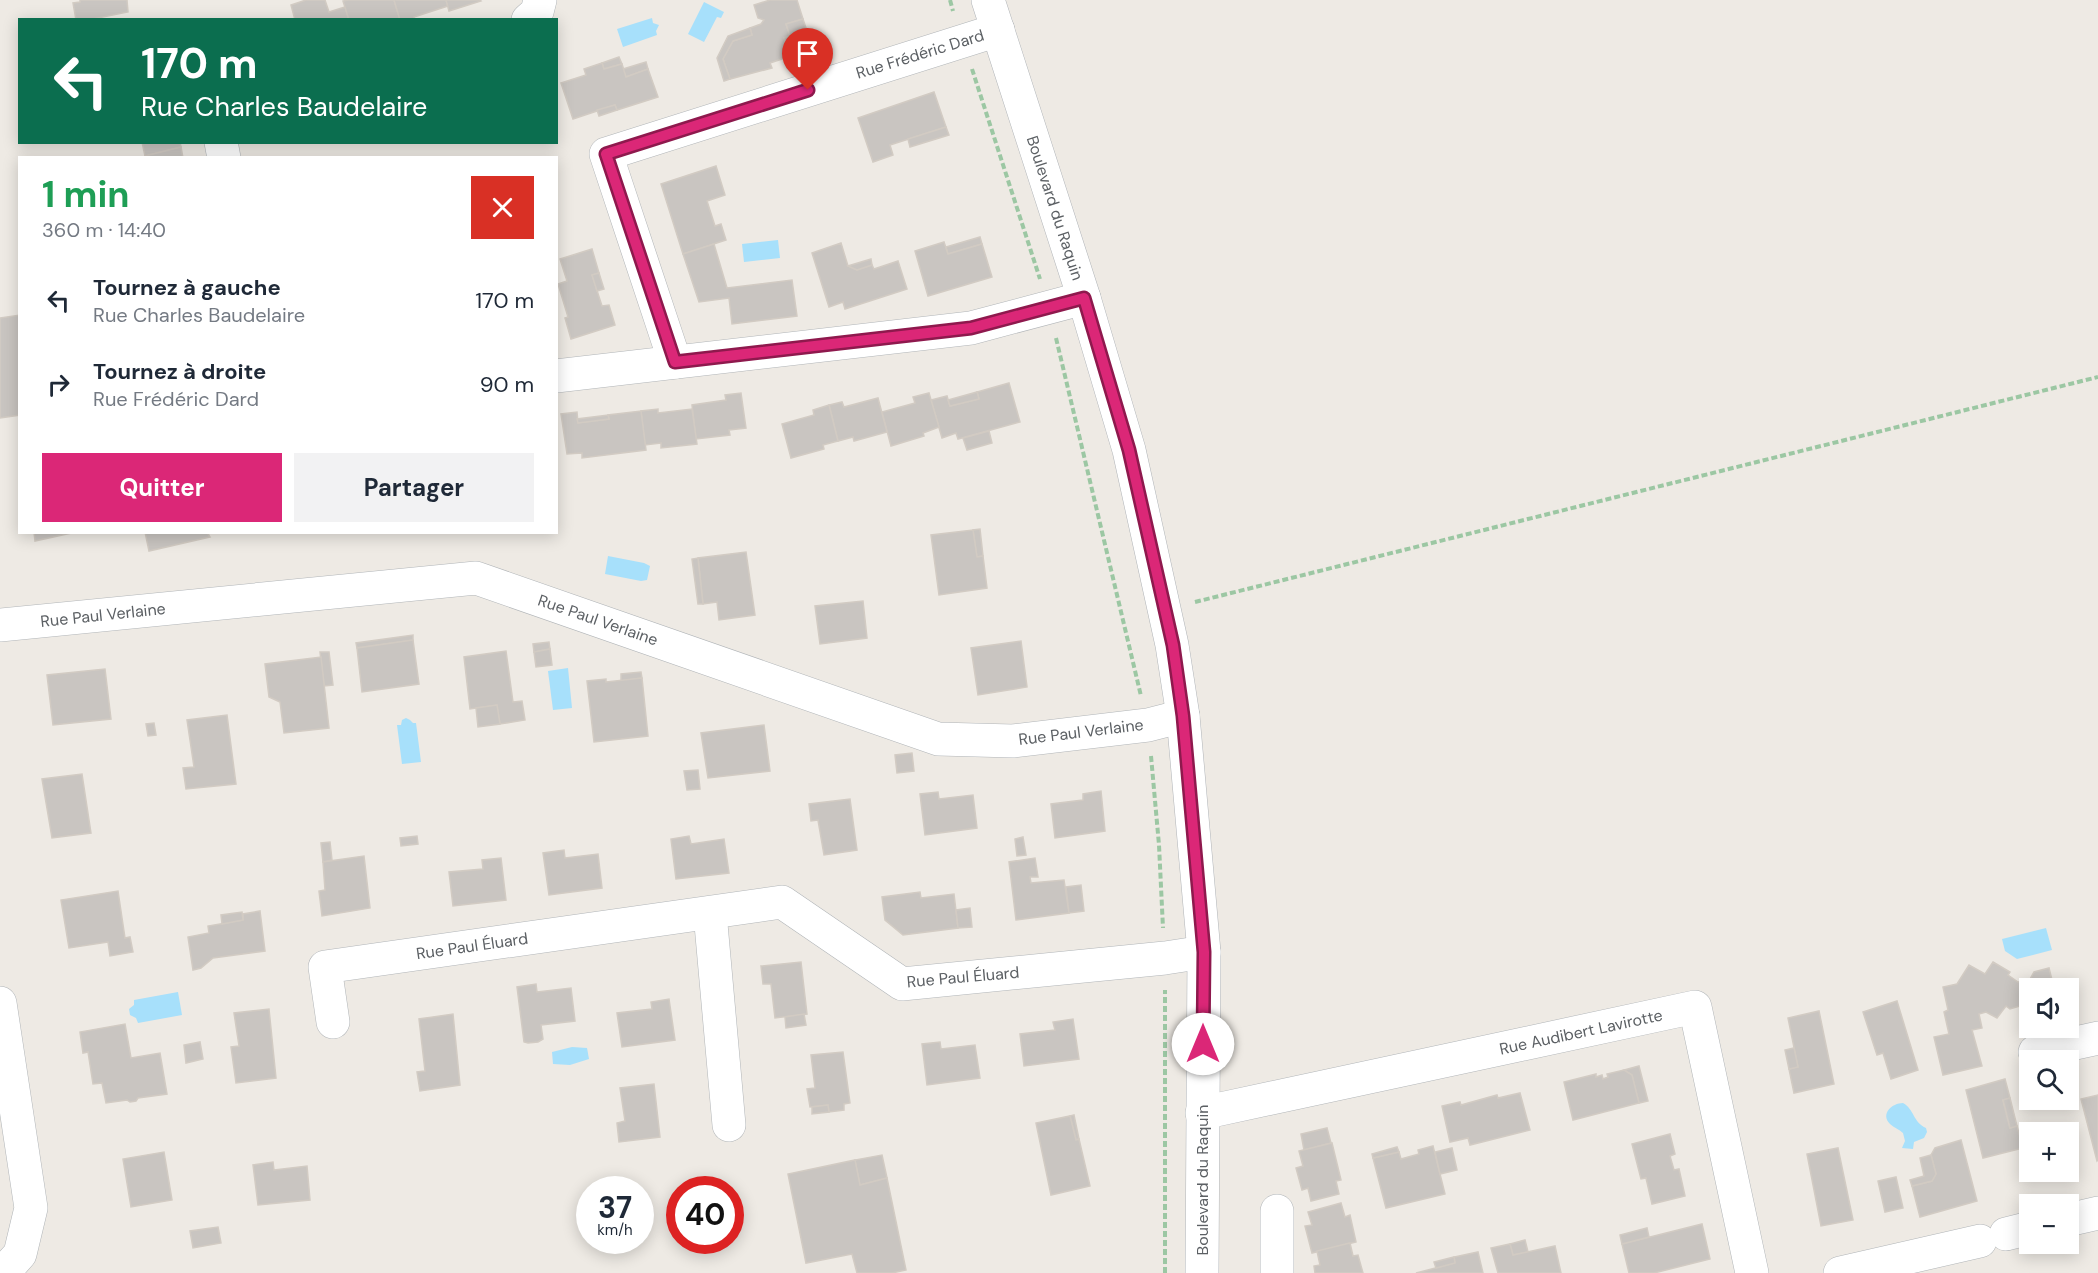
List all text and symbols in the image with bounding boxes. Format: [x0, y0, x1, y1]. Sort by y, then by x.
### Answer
street label: Rue Frédéric Dard [853, 25, 987, 83]
pin [782, 28, 833, 90]
text: 170 m [141, 36, 258, 91]
icon: arrive [791, 37, 824, 70]
icon: left [42, 42, 120, 120]
text: Rue Charles Baudelaire [141, 89, 427, 124]
street label: Boulevard du Raquin [1022, 133, 1088, 283]
text: 1 min [42, 171, 130, 218]
button: close [471, 176, 534, 239]
text: 360 m · 14:40 [42, 217, 166, 243]
text: Tournez à gauche [93, 273, 281, 302]
icon: left [42, 284, 75, 317]
text: 170 m [475, 286, 534, 315]
text: Rue Charles Baudelaire [93, 302, 305, 328]
text: Tournez à droite [93, 357, 266, 386]
icon: right [42, 368, 75, 401]
text: 90 m [480, 370, 534, 399]
text: Rue Frédéric Dard [93, 386, 259, 412]
button: Quitter [42, 453, 282, 522]
button: Partager [294, 453, 534, 522]
street label: Rue Paul Verlaine [535, 590, 661, 650]
street label: Rue Paul Verlaine [39, 598, 167, 632]
street label: Rue Paul Verlaine [1017, 714, 1145, 750]
street label: Rue Paul Éluard [415, 928, 529, 964]
street label: Rue Paul Éluard [906, 962, 1020, 992]
map controls [2019, 978, 2079, 1254]
button: sound [2019, 978, 2079, 1038]
street label: Rue Audibert Lavirotte [1497, 1004, 1665, 1060]
position arrow [1171, 1012, 1235, 1076]
button: search [2019, 1050, 2079, 1110]
street label: Boulevard du Raquin [1192, 1105, 1213, 1255]
button: + [2019, 1122, 2079, 1182]
speed limit sign: 40 [666, 1176, 744, 1254]
text: 37 [598, 1188, 632, 1227]
button: − [2019, 1194, 2079, 1254]
text: km/h [597, 1220, 633, 1240]

